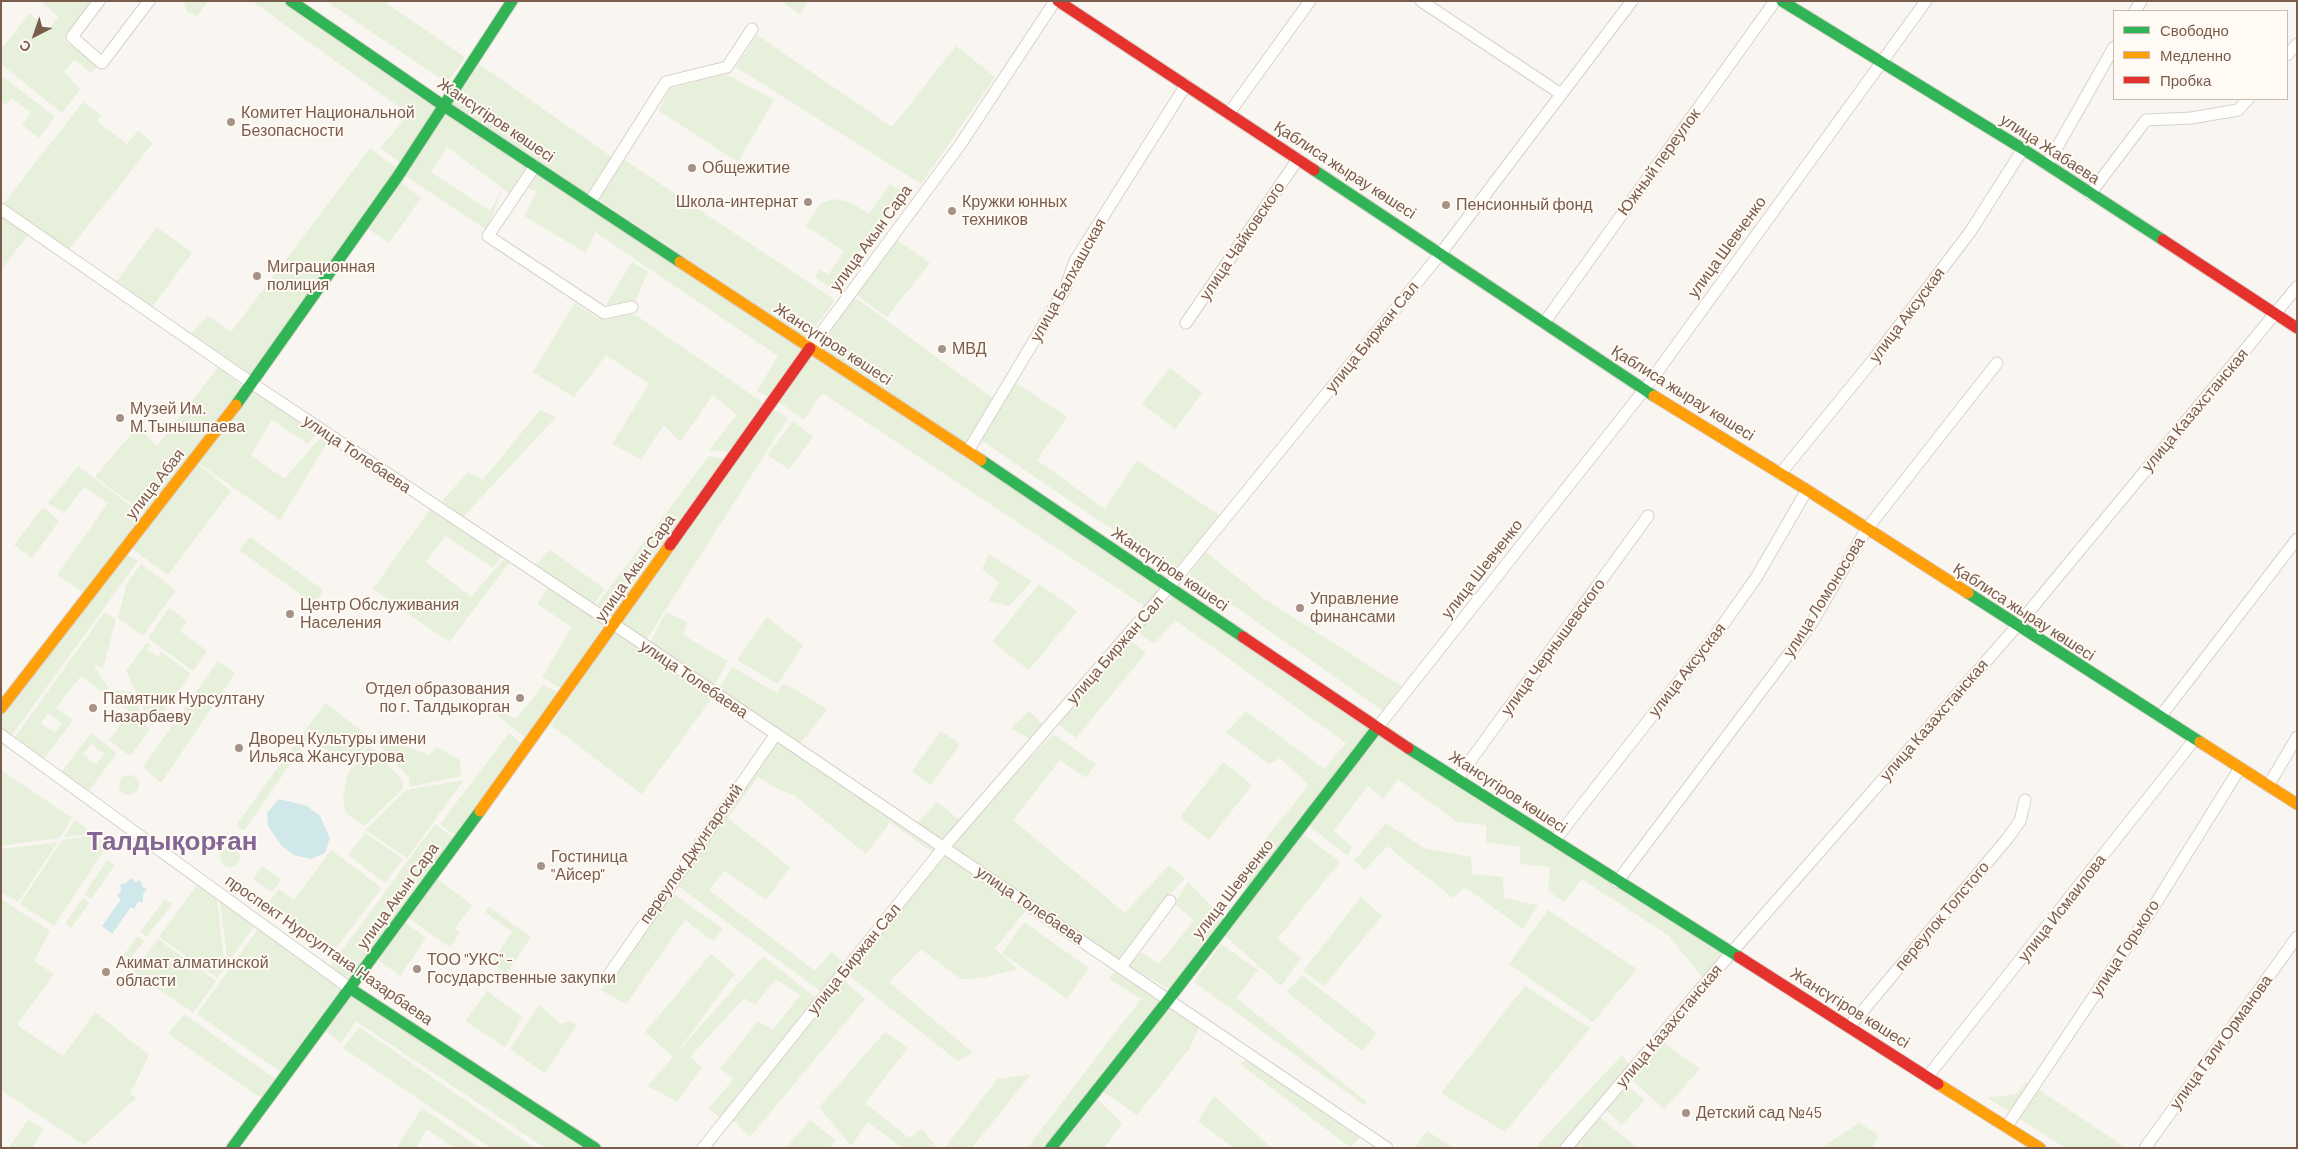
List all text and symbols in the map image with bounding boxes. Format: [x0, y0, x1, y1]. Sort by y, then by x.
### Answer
north arrow [10, 10, 60, 60]
legend [2113, 10, 2288, 100]
text: Свободно [2160, 21, 2229, 39]
text: С [15, 37, 34, 56]
text: Медленно [2160, 46, 2231, 64]
text: Пробка [2160, 71, 2211, 89]
street label: Жансүгіров көшесі [434, 74, 558, 166]
place label: Комитет Национальной Безопасности [241, 103, 415, 141]
street label: Южный переулок [1614, 105, 1704, 219]
street label: улица Жабаева [1997, 110, 2103, 188]
marker: Комитет Национальной Безопасности [225, 116, 237, 128]
street label: Қаблиса жырау көшесі [1270, 117, 1420, 223]
place label: Общежитие [702, 158, 790, 178]
marker: Общежитие [686, 162, 698, 174]
street label: улица Чайковского [1195, 178, 1289, 304]
street label: улица Акын Сара [826, 181, 916, 295]
place label: Школа-интернат [676, 192, 798, 212]
place label: Кружки юнных техников [962, 192, 1067, 230]
street label: улица Шевченко [1684, 193, 1770, 301]
place label: Пенсионный фонд [1456, 195, 1593, 215]
marker: Школа-интернат [802, 196, 814, 208]
marker: Пенсионный фонд [1440, 199, 1452, 211]
marker: Кружки юнных техников [946, 205, 958, 217]
street label: улица Балхашская [1026, 215, 1110, 345]
place label: Миграционная полиция [267, 257, 375, 295]
street label: улица Аксуская [1865, 264, 1949, 366]
marker: Миграционная полиция [251, 270, 263, 282]
street label: улица Биржан Сал [1321, 278, 1423, 396]
street label: Жансүгіров көшесі [770, 299, 896, 389]
place label: МВД [952, 339, 986, 359]
street label: Қаблиса жырау көшесі [1608, 341, 1758, 445]
marker: МВД [936, 343, 948, 355]
street label: улица Казахстанская [2138, 344, 2252, 476]
place label: Музей Им. М.Тынышпаева [130, 399, 245, 437]
street label: улица Толебаева [299, 411, 415, 497]
marker: Музей Им. М.Тынышпаева [114, 412, 126, 424]
street label: улица Абая [122, 445, 188, 523]
street label: улица Акын Сара [591, 511, 679, 625]
street label: улица Шевченко [1437, 516, 1527, 622]
street label: Жансүгіров көшесі [1108, 523, 1232, 615]
street label: улица Ломоносова [1779, 533, 1869, 661]
street label: Қаблиса жырау көшесі [1949, 559, 2099, 665]
street label: улица Чернышевского [1497, 575, 1609, 719]
place label: Управление финансами [1310, 589, 1399, 627]
street label: улица Биржан Сал [1063, 592, 1167, 708]
place label: Центр Обслуживания Населения [300, 595, 459, 633]
marker: Управление финансами [1294, 602, 1306, 614]
marker: Центр Обслуживания Населения [284, 608, 296, 620]
street label: улица Аксуская [1644, 619, 1730, 721]
street label: улица Толебаева [636, 636, 752, 722]
street label: улица Казахстанская [1876, 655, 1992, 785]
place label: Отдел образования по г. Талдыкорган [365, 679, 510, 717]
place label: Памятник Нурсултану Назарбаеву [103, 689, 265, 727]
marker: Отдел образования по г. Талдыкорган [514, 692, 526, 704]
marker: Памятник Нурсултану Назарбаеву [87, 702, 99, 714]
place label: Дворец Культуры имени Ильяса Жансугурова [249, 729, 426, 767]
marker: Дворец Культуры имени Ильяса Жансугурова [233, 742, 245, 754]
street label: Жансүгіров көшесі [1445, 747, 1571, 837]
street label: переулок Джунгарский [635, 780, 747, 928]
district label: Талдықорған [87, 825, 257, 857]
street label: улица Шевченко [1188, 836, 1278, 942]
street label: улица Акын Сара [353, 839, 443, 953]
place label: Гостиница "Айсер" [551, 847, 628, 885]
street label: улица Исмаилова [2014, 850, 2110, 966]
street label: переулок Толстого [1891, 858, 1993, 974]
marker: Гостиница "Айсер" [535, 860, 547, 872]
street label: улица Толебаева [972, 862, 1088, 948]
street label: проспект Нурсултана Назарбаева [221, 871, 437, 1029]
street label: улица Горького [2087, 896, 2163, 1000]
street label: улица Биржан Сал [803, 900, 905, 1018]
place label: ТОО "УКС" - Государственные закупки [427, 950, 616, 988]
place label: Акимат алматинской области [116, 953, 269, 991]
street label: улица Казахстанская [1612, 960, 1726, 1092]
marker: ТОО "УКС" - Государственные закупки [411, 963, 423, 975]
street label: Жансүгіров көшесі [1787, 964, 1913, 1052]
marker: Акимат алматинской области [100, 966, 112, 978]
street label: улица Гали Орманова [2166, 971, 2276, 1113]
place label: Детский сад №45 [1696, 1103, 1822, 1123]
marker: Детский сад №45 [1680, 1107, 1692, 1119]

